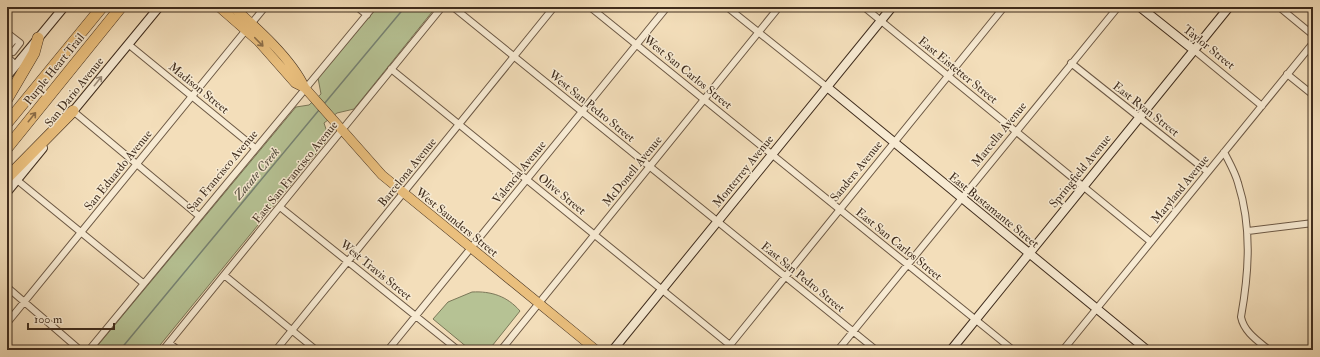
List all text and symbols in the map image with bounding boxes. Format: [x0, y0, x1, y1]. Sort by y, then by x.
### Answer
street label: Taylor Street [1180, 22, 1238, 73]
street label: Purple Heart Trail [21, 30, 88, 108]
street label: West San Carlos Street [640, 31, 735, 113]
street label: East Eistetter Street [915, 34, 1000, 107]
one-way arrow [254, 37, 263, 47]
street label: San Dario Avenue [42, 54, 107, 130]
street label: Madison Street [166, 60, 232, 117]
street label: West San Pedro Street [545, 66, 638, 146]
one-way arrow [93, 76, 102, 87]
street label: East Ryan Street [1109, 79, 1182, 140]
street label: Marcella Avenue [969, 99, 1030, 170]
one-way arrow [27, 112, 36, 123]
street label: East San Francisco Avenue [250, 118, 341, 226]
street label: San Eduardo Avenue [81, 127, 155, 214]
street label: San Francisco Avenue [183, 127, 261, 216]
street label: Monterrey Avenue [710, 132, 777, 210]
street label: Springfield Avenue [1046, 132, 1115, 211]
street label: McDonell Avenue [599, 133, 665, 210]
street label: Barcelona Avenue [375, 135, 440, 210]
street label: Valencia Avenue [489, 138, 549, 207]
street label: Sanders Avenue [827, 138, 886, 205]
water label: Zacate Creek [230, 144, 283, 204]
street label: Maryland Avenue [1148, 152, 1212, 226]
street label: East Bustamante Street [946, 169, 1042, 251]
street label: Olive Street [535, 170, 589, 218]
street label: West Saunders Street [412, 184, 501, 260]
street label: East San Carlos Street [852, 205, 945, 284]
street label: West Travis Street [336, 236, 414, 304]
street label: East San Pedro Street [758, 239, 848, 316]
scale bar [28, 305, 114, 331]
text: 100 m [34, 312, 63, 327]

